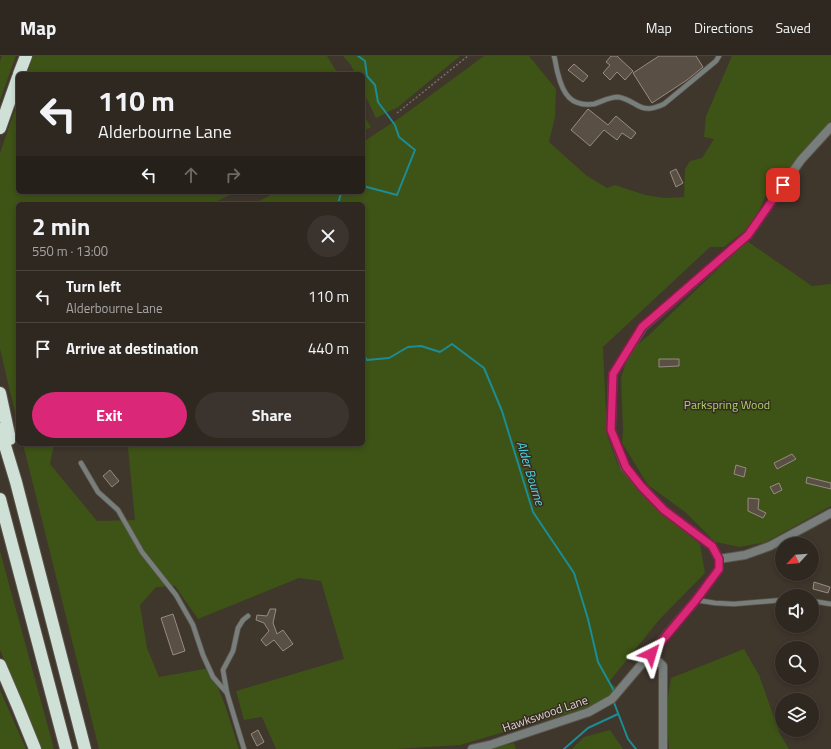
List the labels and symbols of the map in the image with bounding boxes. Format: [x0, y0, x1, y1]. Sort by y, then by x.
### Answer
pin [766, 168, 800, 202]
park label: Parkspring Wood [684, 395, 770, 414]
water label: Alder Bourne [512, 438, 551, 509]
north arrow [775, 537, 819, 581]
position arrow [630, 633, 672, 675]
street label: Hawkswood Lane [499, 690, 590, 737]

